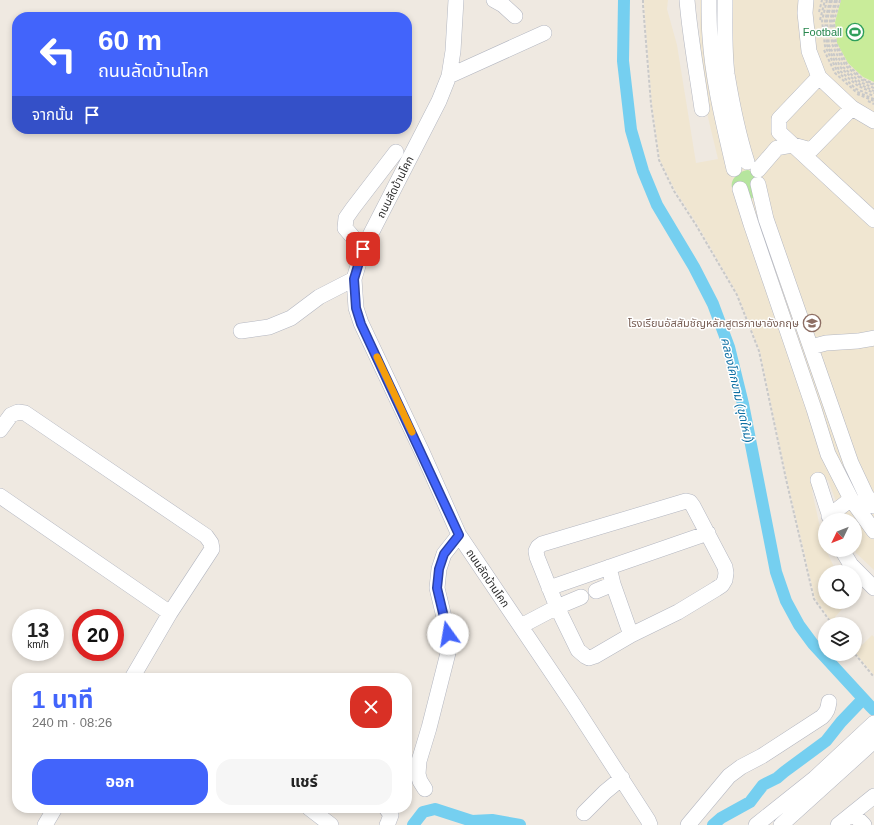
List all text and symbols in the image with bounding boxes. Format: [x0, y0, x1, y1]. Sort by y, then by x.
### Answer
sports icon: Football [845, 22, 865, 42]
text: 60 m [98, 25, 162, 56]
place label: Football [803, 26, 842, 38]
icon: left [32, 28, 84, 80]
text: ถนนลัดบ้านโคก [98, 61, 209, 81]
icon: arrive [81, 104, 103, 126]
text: จากนั้น [32, 106, 73, 123]
street label: ถนนลัดบ้านโคก [374, 154, 416, 220]
pin [346, 232, 380, 266]
icon: arrive [352, 238, 374, 260]
school or university icon: โรงเรียนอัสสัมชัญหลักสูตรภาษาอังกฤษ [802, 313, 822, 333]
place label: โรงเรียนอัสสัมชัญหลักสูตรภาษาอังกฤษ [628, 317, 799, 330]
water label: คลองโคกขาม (ขุดใหม่) [717, 336, 756, 444]
north arrow [818, 513, 862, 557]
map controls [818, 513, 862, 661]
street label: ถนนลัดบ้านโคก [464, 547, 512, 609]
button: search [818, 565, 862, 609]
speed limit sign: 20 [72, 609, 124, 661]
position arrow [427, 613, 469, 655]
button: layers [818, 617, 862, 661]
text: 13 [27, 619, 49, 641]
text: km/h [27, 639, 49, 650]
text: 1 นาที [32, 686, 93, 713]
button: close [350, 686, 392, 728]
text: 240 m · 08:26 [32, 715, 112, 730]
button: ออก [32, 759, 208, 805]
button: แชร์ [216, 759, 392, 805]

